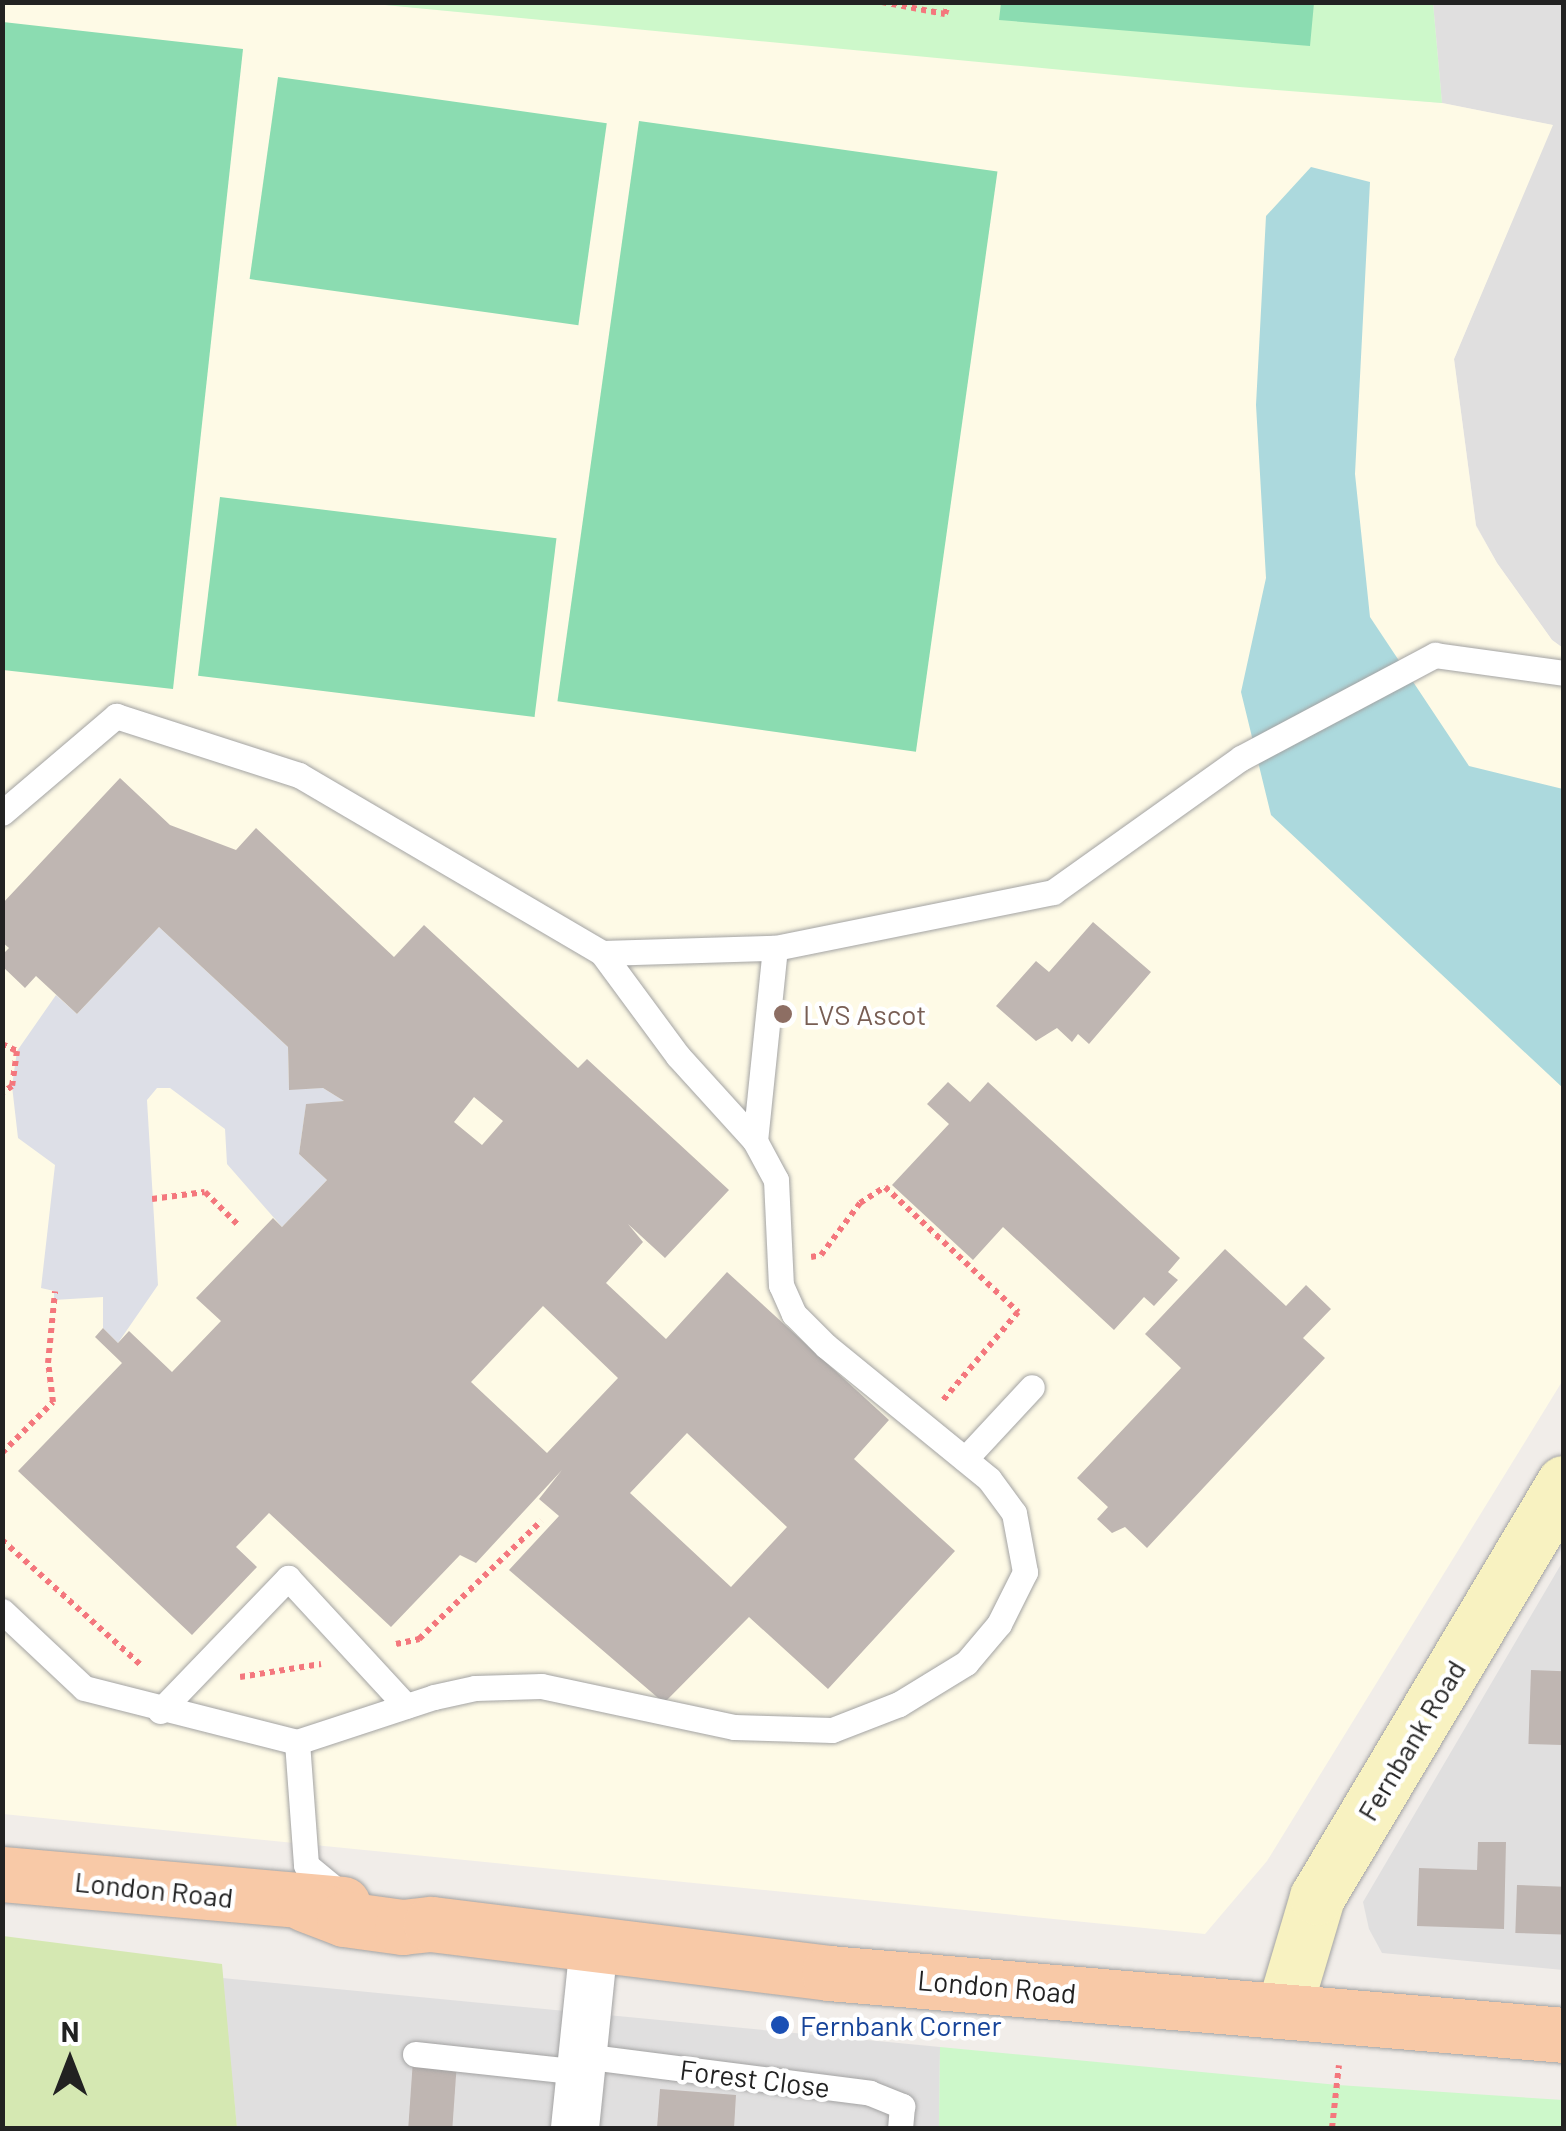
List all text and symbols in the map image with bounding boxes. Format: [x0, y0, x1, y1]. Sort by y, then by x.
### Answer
place label: LVS Ascot [803, 997, 926, 1031]
marker: LVS Ascot [772, 1003, 794, 1025]
street label: Fernbank Road [1350, 1654, 1472, 1826]
street label: London Road [73, 1864, 235, 1914]
street label: London Road [916, 1962, 1078, 2010]
place label: Fernbank Corner [800, 2008, 1002, 2042]
north arrow [20, 2011, 120, 2111]
text: N [61, 2014, 79, 2048]
marker: Fernbank Corner [769, 2014, 791, 2036]
street label: Forest Close [678, 2052, 832, 2104]

